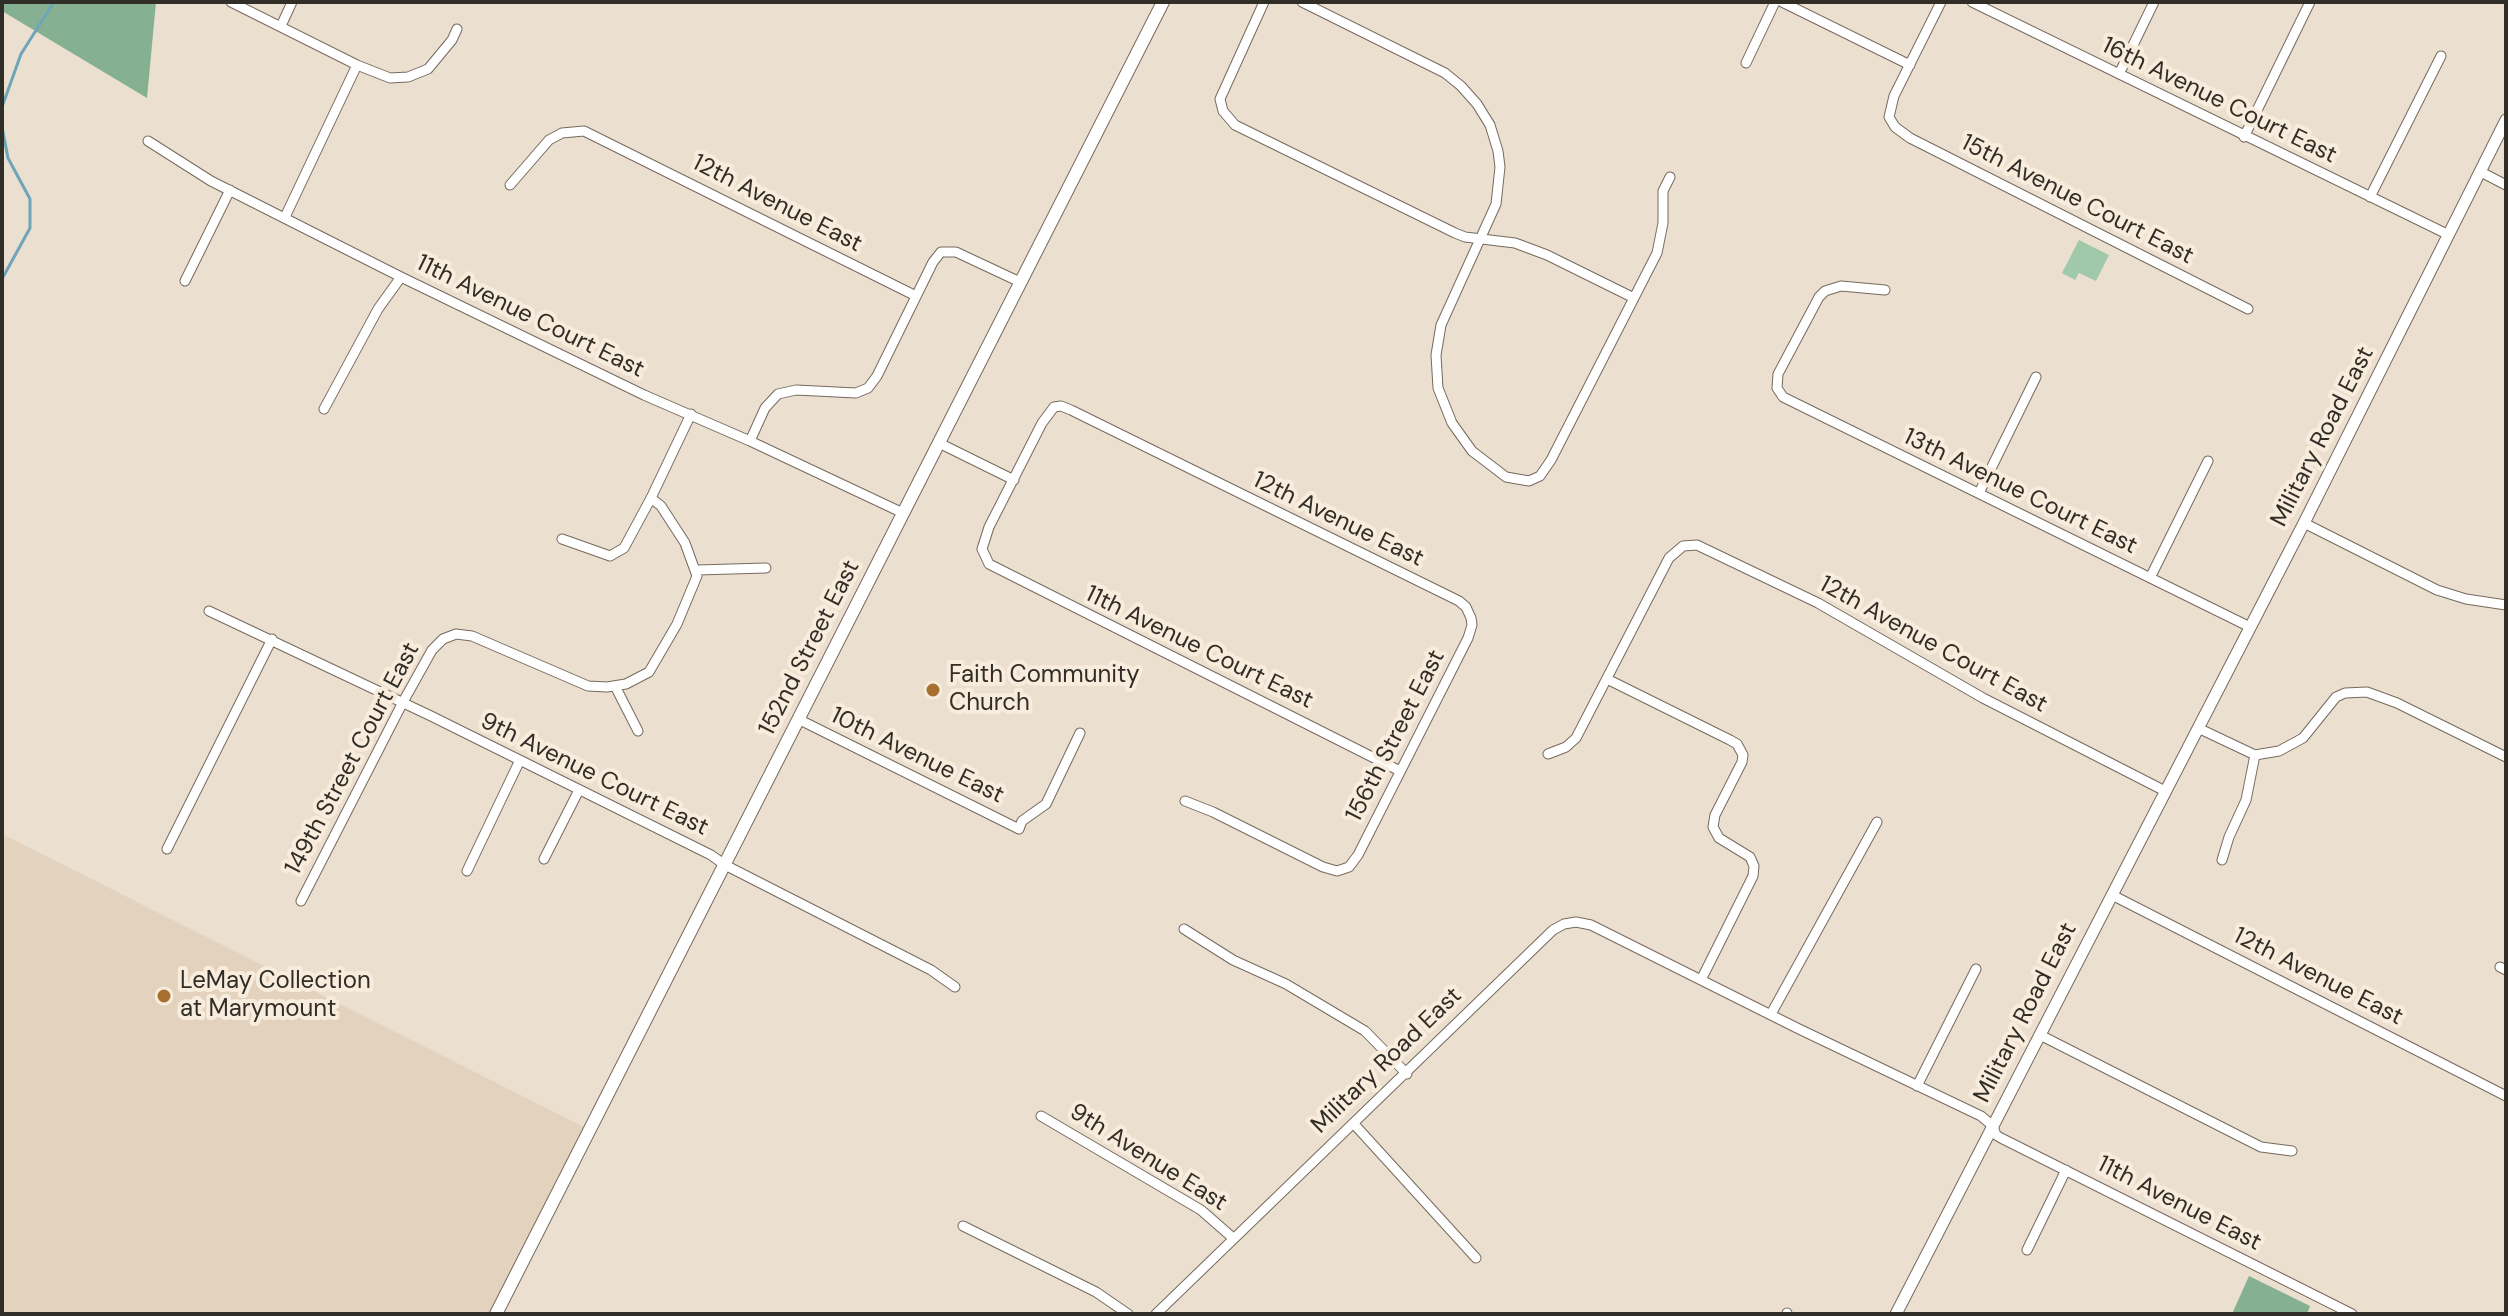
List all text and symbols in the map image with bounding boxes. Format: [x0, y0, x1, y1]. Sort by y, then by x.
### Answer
street label: 16th Avenue Court East [2097, 32, 2341, 170]
street label: 15th Avenue Court East [1956, 129, 2198, 271]
street label: 12th Avenue East [687, 149, 867, 259]
street label: 11th Avenue Court East [411, 249, 649, 385]
street label: Military Road East [2265, 342, 2381, 532]
street label: 13th Avenue Court East [1898, 423, 2142, 561]
street label: 12th Avenue East [1248, 466, 1428, 574]
street label: 152nd Street East [753, 556, 867, 740]
street label: 12th Avenue Court East [1814, 570, 2052, 720]
street label: 11th Avenue Court East [1080, 580, 1318, 716]
street label: 149th Street Court East [280, 638, 426, 880]
street label: 156th Street East [1340, 645, 1452, 827]
place label: Faith Community Church [949, 662, 1140, 718]
marker: Faith Community Church [924, 681, 942, 699]
street label: 10th Avenue East [826, 702, 1008, 810]
street label: 9th Avenue Court East [475, 707, 713, 843]
street label: Military Road East [1968, 918, 2084, 1108]
street label: 12th Avenue East [2228, 922, 2408, 1032]
place label: LeMay Collection at Marymount [180, 968, 371, 1024]
street label: Military Road East [1306, 982, 1468, 1140]
marker: LeMay Collection at Marymount [155, 987, 173, 1005]
street label: 9th Avenue East [1064, 1098, 1232, 1218]
street label: 11th Avenue East [2092, 1150, 2266, 1258]

